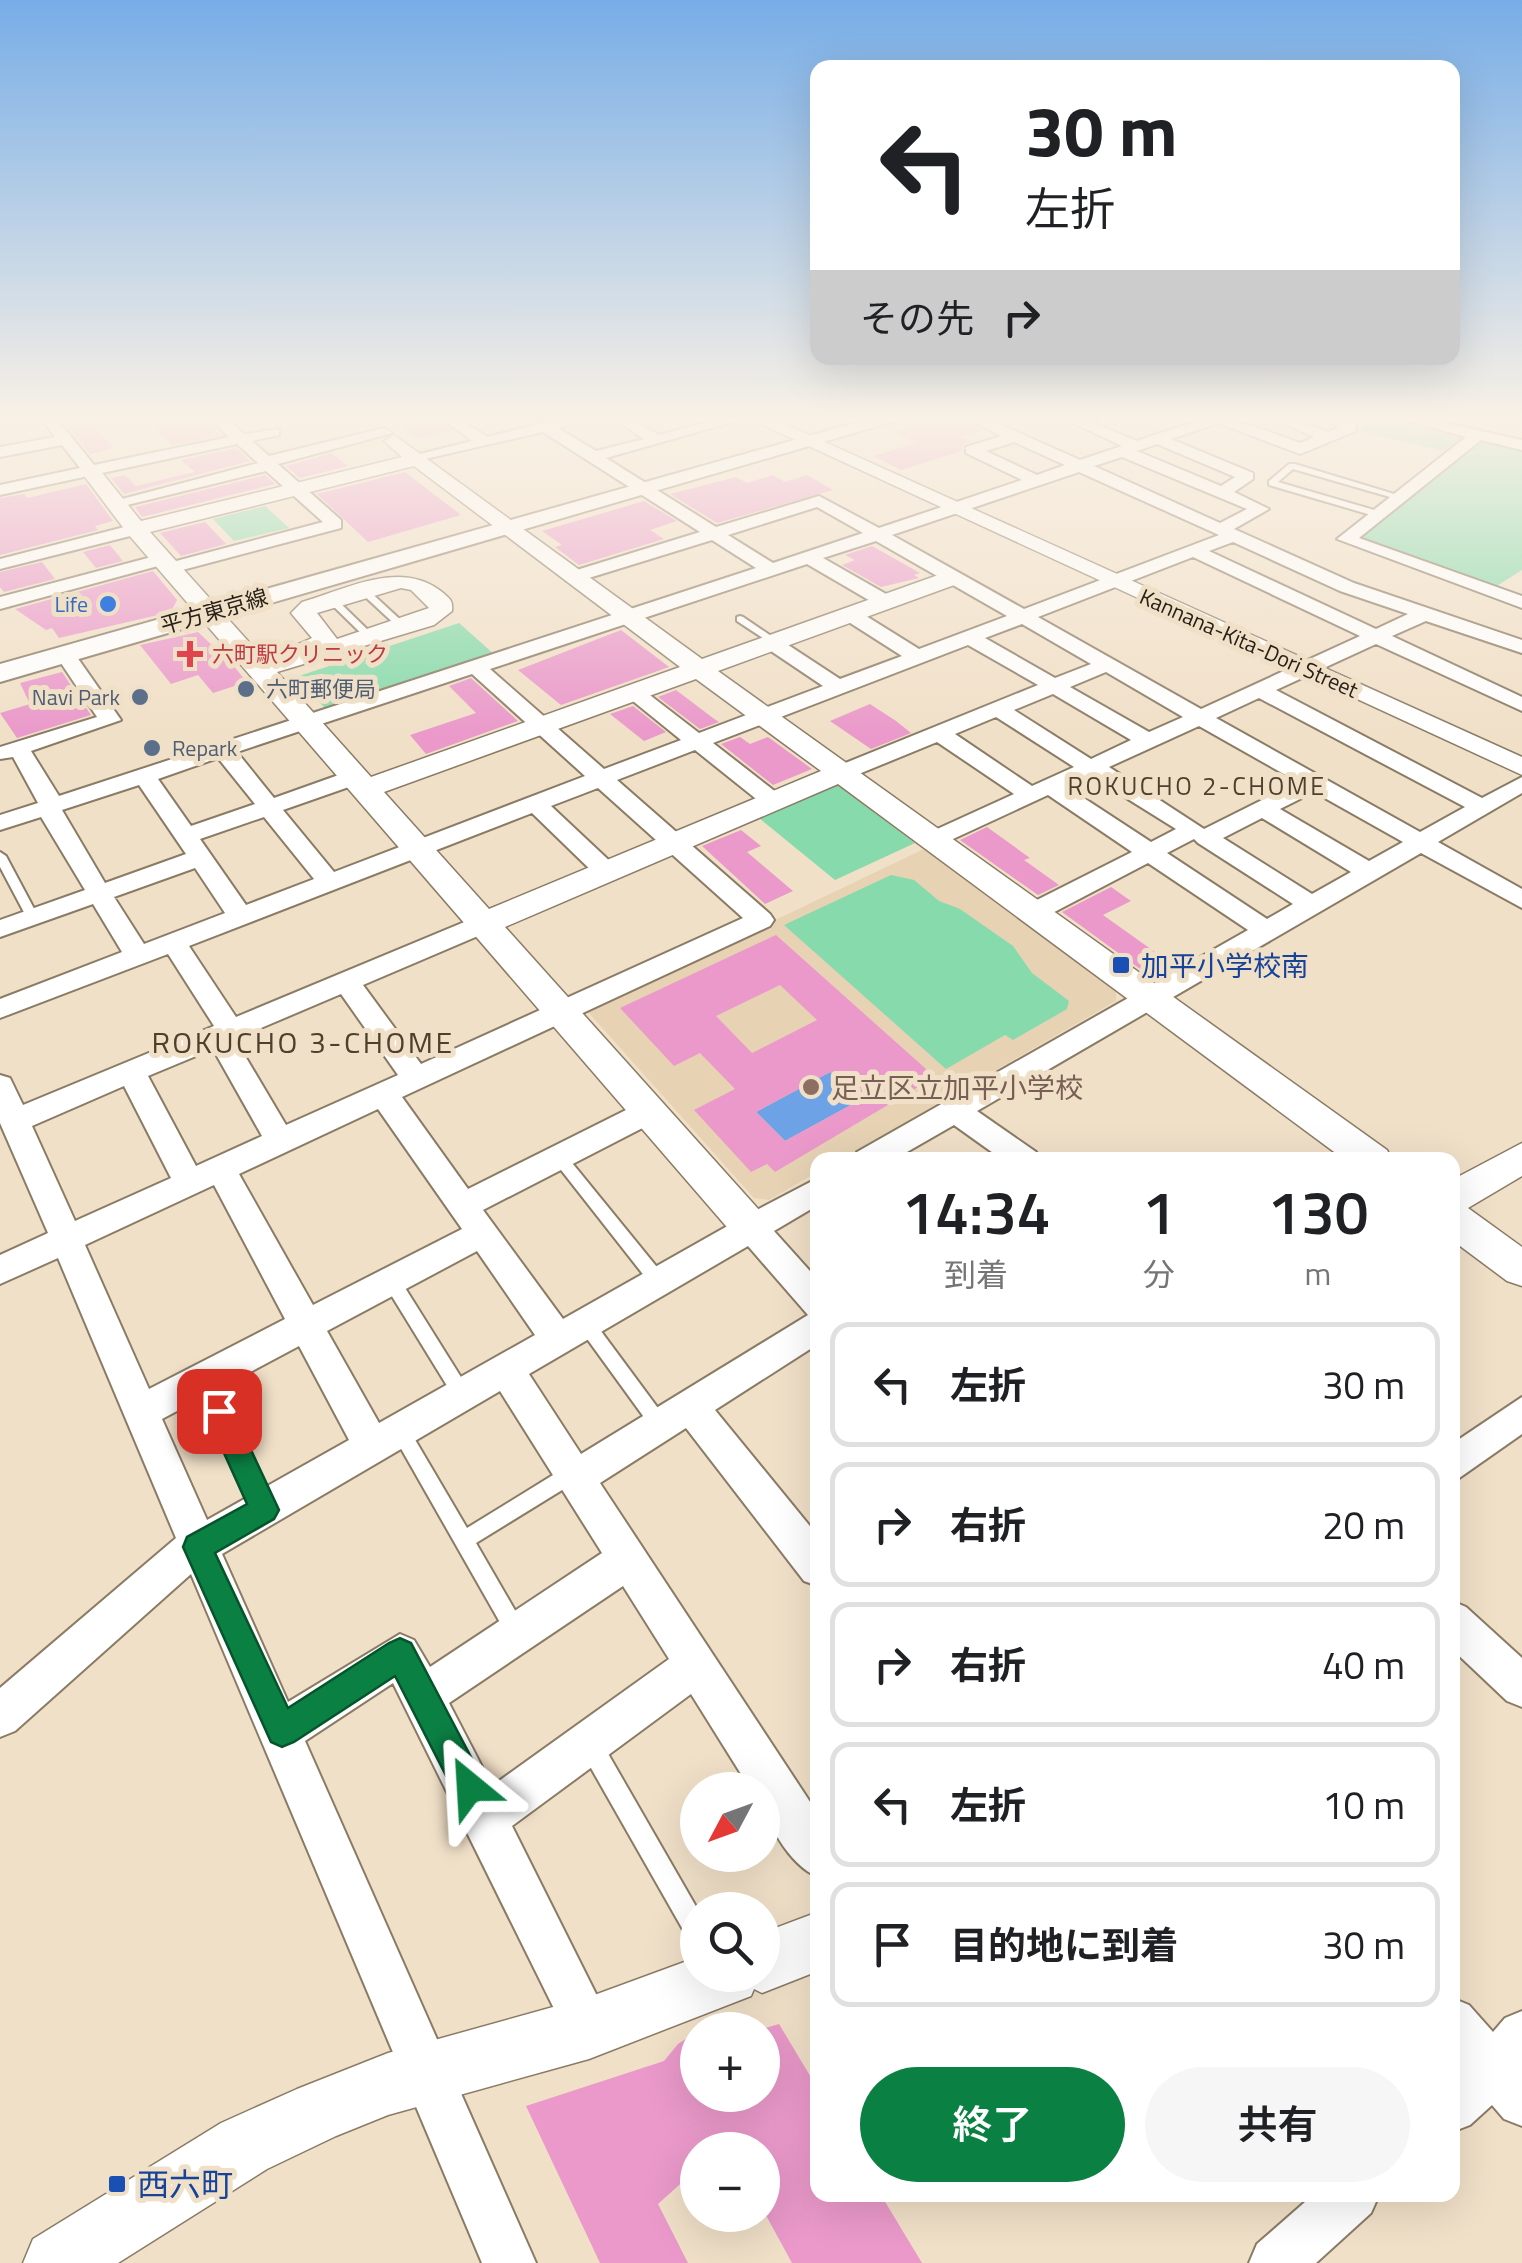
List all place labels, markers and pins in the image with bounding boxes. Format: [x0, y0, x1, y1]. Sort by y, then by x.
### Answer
place label: Life [54, 587, 88, 621]
marker: Life [97, 593, 119, 615]
place label: 六町駅クリニック [212, 637, 388, 671]
marker: 六町駅クリニック [177, 641, 203, 667]
place label: 六町郵便局 [266, 672, 376, 706]
marker: 六町郵便局 [235, 678, 257, 700]
place label: Navi Park [32, 680, 120, 714]
marker: Navi Park [129, 686, 151, 708]
place label: Repark [172, 731, 238, 765]
marker: Repark [141, 737, 163, 759]
place label: 加平小学校南 [1141, 944, 1309, 987]
marker: 加平小学校南 [1110, 954, 1132, 976]
place label: 足立区立加平小学校 [831, 1066, 1083, 1109]
marker: 足立区立加平小学校 [800, 1076, 822, 1098]
pin [177, 1369, 262, 1454]
place label: 西六町 [137, 2160, 233, 2208]
marker: 西六町 [106, 2173, 128, 2195]

